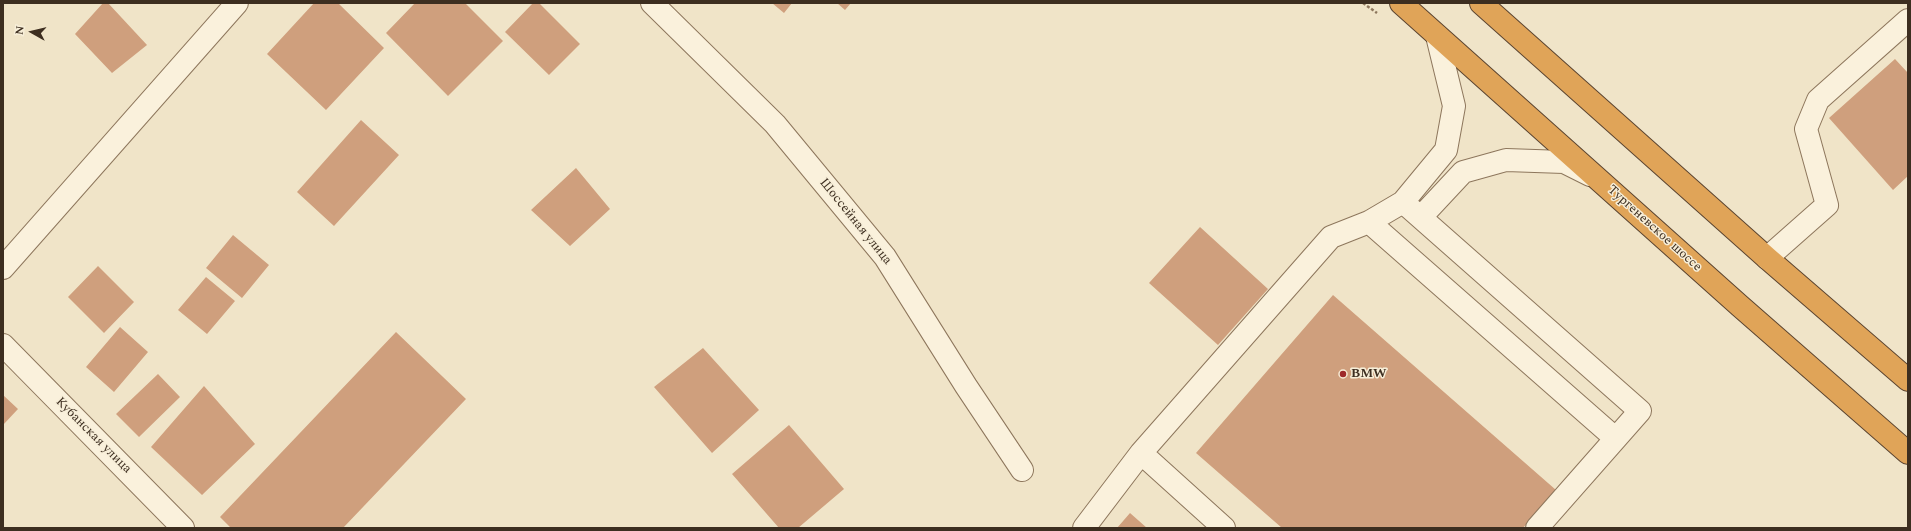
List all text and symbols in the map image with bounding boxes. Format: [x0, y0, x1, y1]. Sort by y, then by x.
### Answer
north arrow [12, 12, 52, 52]
text: N [11, 25, 29, 36]
street label: Шоссейная улица [815, 176, 895, 268]
street label: Тургеневское шоссе [1604, 183, 1704, 275]
place label: BMW [1351, 366, 1387, 382]
marker: BMW [1338, 369, 1348, 379]
street label: Кубанская улица [52, 395, 134, 477]

